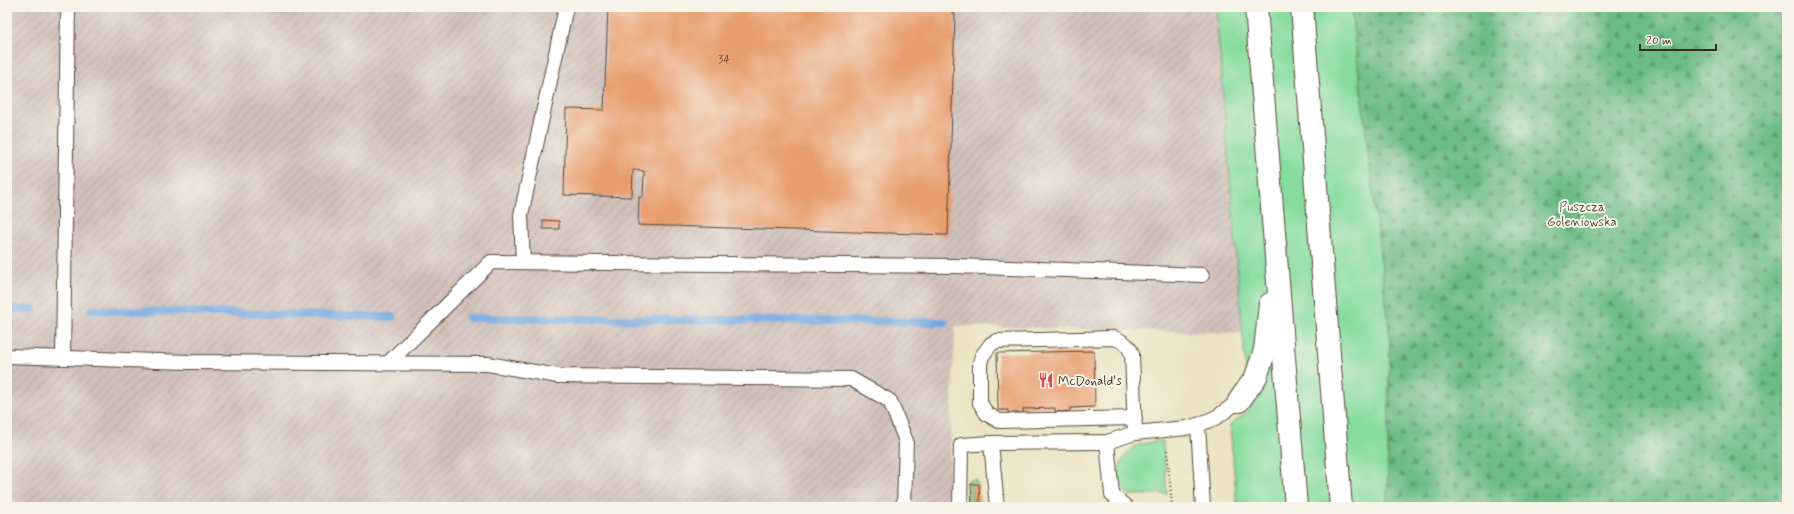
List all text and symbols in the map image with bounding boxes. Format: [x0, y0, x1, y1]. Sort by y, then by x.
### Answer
scale bar [1640, 26, 1716, 52]
text: 20 m [1646, 33, 1672, 49]
house number: 34 [718, 53, 730, 67]
park label: Puszcza Goleniowska [1547, 199, 1617, 231]
restaurant icon: McDonald's [1037, 371, 1055, 389]
place label: McDonald's [1058, 373, 1122, 390]

